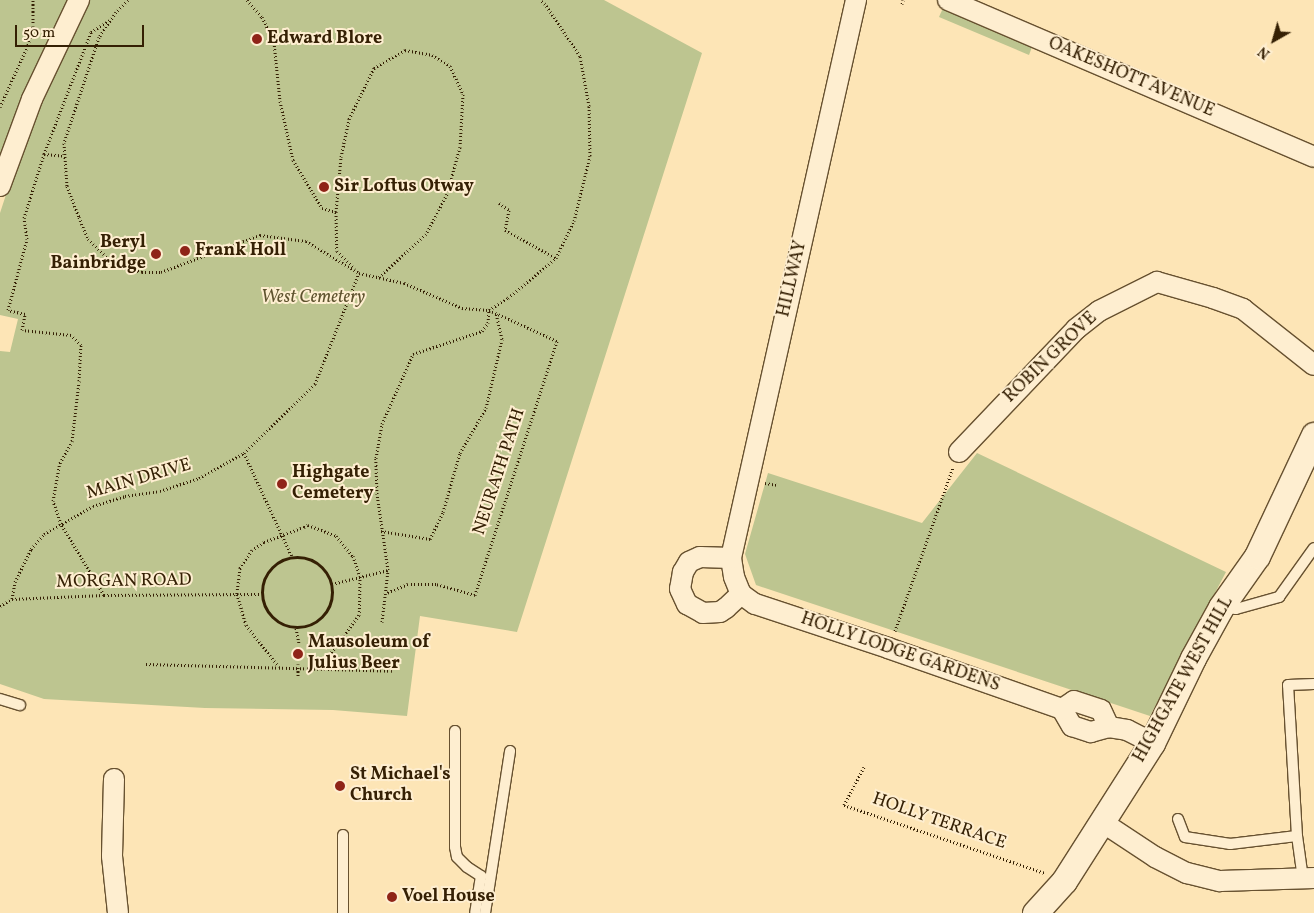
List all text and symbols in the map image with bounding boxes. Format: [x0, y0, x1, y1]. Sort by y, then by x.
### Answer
scale bar [18, 15, 146, 47]
north arrow [1249, 15, 1299, 65]
text: 50 m [23, 23, 55, 44]
place label: Edward Blore [267, 28, 382, 50]
marker: Edward Blore [251, 33, 263, 45]
street label: OAKESHOTT AVENUE [1044, 33, 1218, 123]
text: N [1255, 42, 1274, 63]
place label: Sir Loftus Otway [334, 176, 474, 198]
marker: Sir Loftus Otway [318, 181, 330, 193]
place label: Beryl Bainbridge [51, 233, 146, 276]
street label: HILLWAY [774, 239, 812, 319]
place label: Frank Holl [195, 240, 286, 262]
marker: Frank Holl [179, 245, 191, 257]
marker: Beryl Bainbridge [150, 248, 162, 260]
park label: West Cemetery [261, 287, 365, 309]
street label: ROBIN GROVE [1000, 308, 1102, 408]
street label: NEURATH PATH [469, 406, 531, 538]
street label: MAIN DRIVE [84, 455, 194, 505]
place label: Highgate Cemetery [292, 463, 374, 506]
marker: Highgate Cemetery [276, 478, 288, 490]
street label: MORGAN ROAD [56, 570, 192, 594]
street label: HIGHGATE WEST HILL [1129, 593, 1239, 767]
street label: HOLLY LODGE GARDENS [797, 609, 1003, 697]
place label: Mausoleum of Julius Beer [308, 633, 429, 676]
marker: Mausoleum of Julius Beer [292, 648, 304, 660]
place label: St Michael's Church [350, 765, 451, 808]
marker: St Michael's Church [334, 780, 346, 792]
street label: HOLLY TERRACE [869, 789, 1009, 855]
place label: Voel House [402, 886, 495, 908]
marker: Voel House [386, 891, 398, 903]

